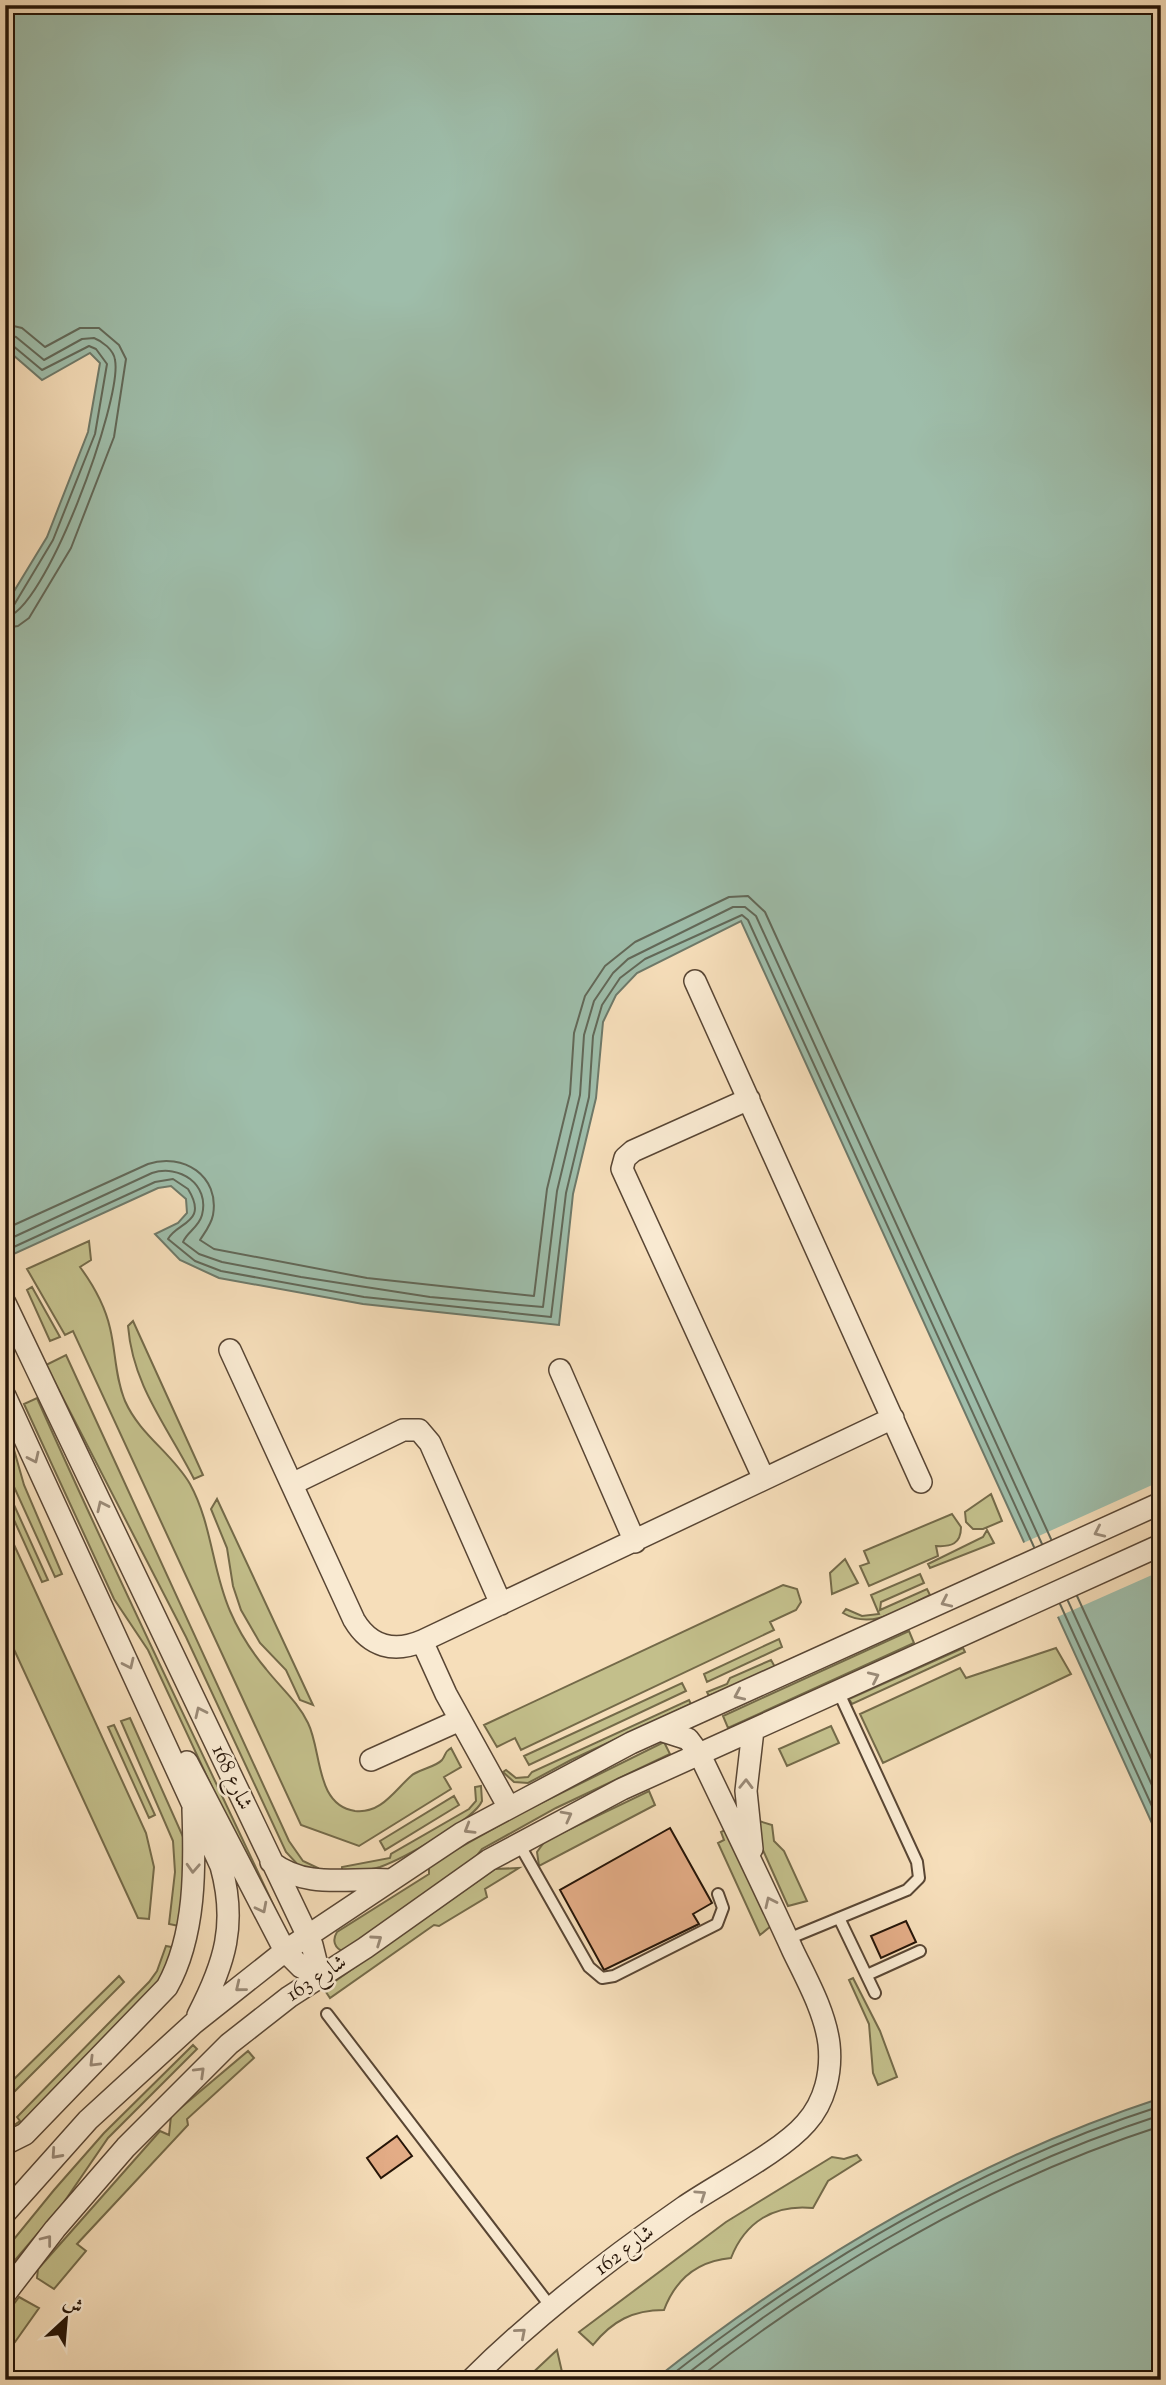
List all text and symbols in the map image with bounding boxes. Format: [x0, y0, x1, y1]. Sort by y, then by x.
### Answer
one-way arrow [26, 1451, 40, 1463]
one-way arrow [96, 1501, 110, 1513]
one-way arrow [1094, 1524, 1106, 1538]
one-way arrow [941, 1594, 953, 1608]
one-way arrow [121, 1657, 135, 1670]
one-way arrow [867, 1671, 880, 1685]
one-way arrow [733, 1687, 746, 1701]
one-way arrow [194, 1707, 208, 1719]
street label: شارع 168 [202, 1740, 259, 1816]
one-way arrow [739, 1778, 754, 1789]
one-way arrow [560, 1811, 573, 1824]
one-way arrow [464, 1821, 477, 1834]
one-way arrow [185, 1863, 200, 1874]
one-way arrow [765, 1896, 779, 1909]
one-way arrow [253, 1901, 267, 1913]
one-way arrow [369, 1936, 382, 1948]
street label: شارع 163 [281, 1948, 354, 2011]
one-way arrow [235, 1978, 247, 1991]
one-way arrow [90, 2054, 103, 2067]
one-way arrow [192, 2067, 205, 2080]
one-way arrow [52, 2146, 64, 2159]
one-way arrow [694, 2190, 707, 2203]
street label: شارع 162 [589, 2219, 662, 2284]
one-way arrow [38, 2235, 51, 2247]
north arrow [32, 2284, 102, 2354]
text: ش [58, 2290, 87, 2322]
one-way arrow [513, 2329, 526, 2341]

